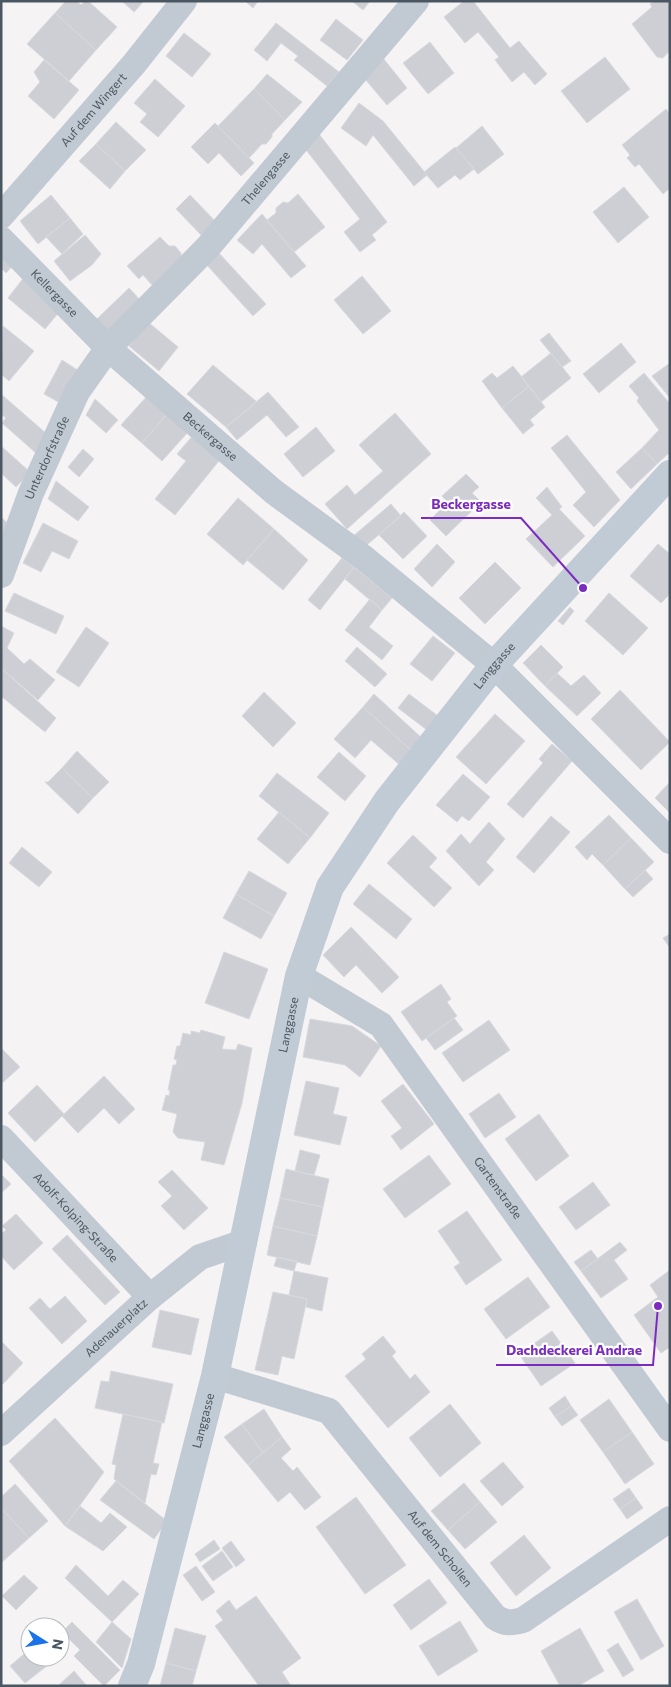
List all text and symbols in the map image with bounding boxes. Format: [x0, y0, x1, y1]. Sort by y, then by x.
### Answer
street label: Auf dem Wingert [57, 70, 129, 149]
street label: Thelengasse [238, 148, 292, 208]
street label: Kellergasse [29, 266, 81, 319]
street label: Beckergasse [181, 409, 241, 463]
street label: Unterdorfstraße [21, 414, 71, 501]
callout: Beckergasse [421, 489, 521, 518]
text: Beckergasse [431, 495, 511, 512]
street label: Langgasse [470, 639, 517, 691]
street label: Langgasse [275, 995, 300, 1054]
street label: Gartenstraße [472, 1154, 525, 1221]
street label: Adolf-Kolping-Straße [31, 1169, 122, 1265]
street label: Adenauerplatz [81, 1295, 150, 1359]
callout: Dachdeckerei Andrae [496, 1336, 653, 1365]
text: Dachdeckerei Andrae [506, 1341, 642, 1358]
street label: Langgasse [189, 1391, 216, 1450]
street label: Auf dem Schollen [406, 1507, 476, 1589]
north arrow [20, 1617, 70, 1667]
text: N [49, 1638, 68, 1651]

